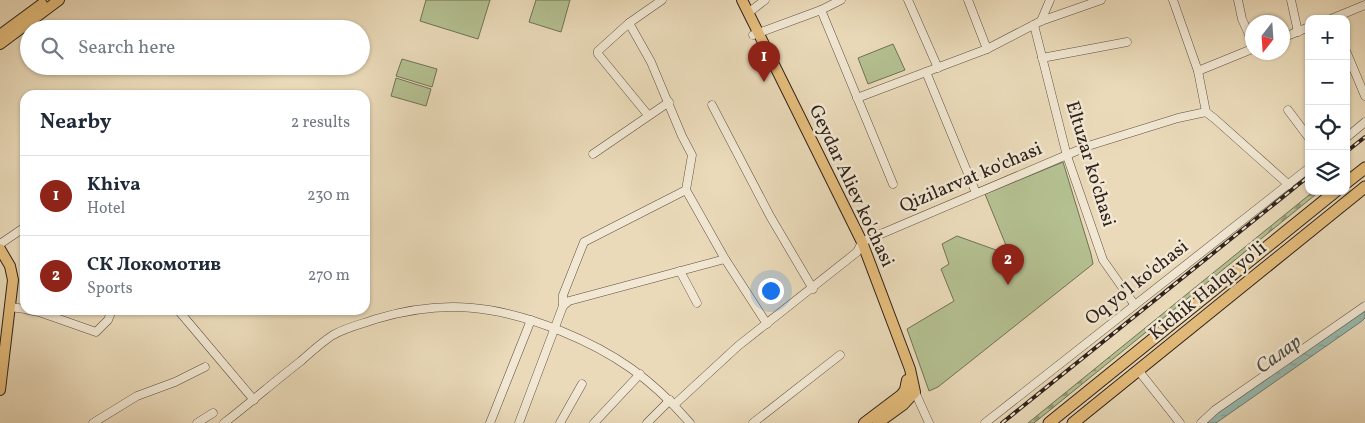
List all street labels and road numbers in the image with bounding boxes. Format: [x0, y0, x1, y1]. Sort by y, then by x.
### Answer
street label: Eltuzar ko'chasi [1059, 98, 1122, 230]
street label: Geydar Aliev ko'chasi [802, 101, 900, 272]
street label: Qizilarvat ko'chasi [896, 136, 1047, 220]
street label: Oq yo'l ko'chasi [1080, 234, 1194, 332]
street label: Kichik Halqa yo'li [1144, 235, 1273, 347]

